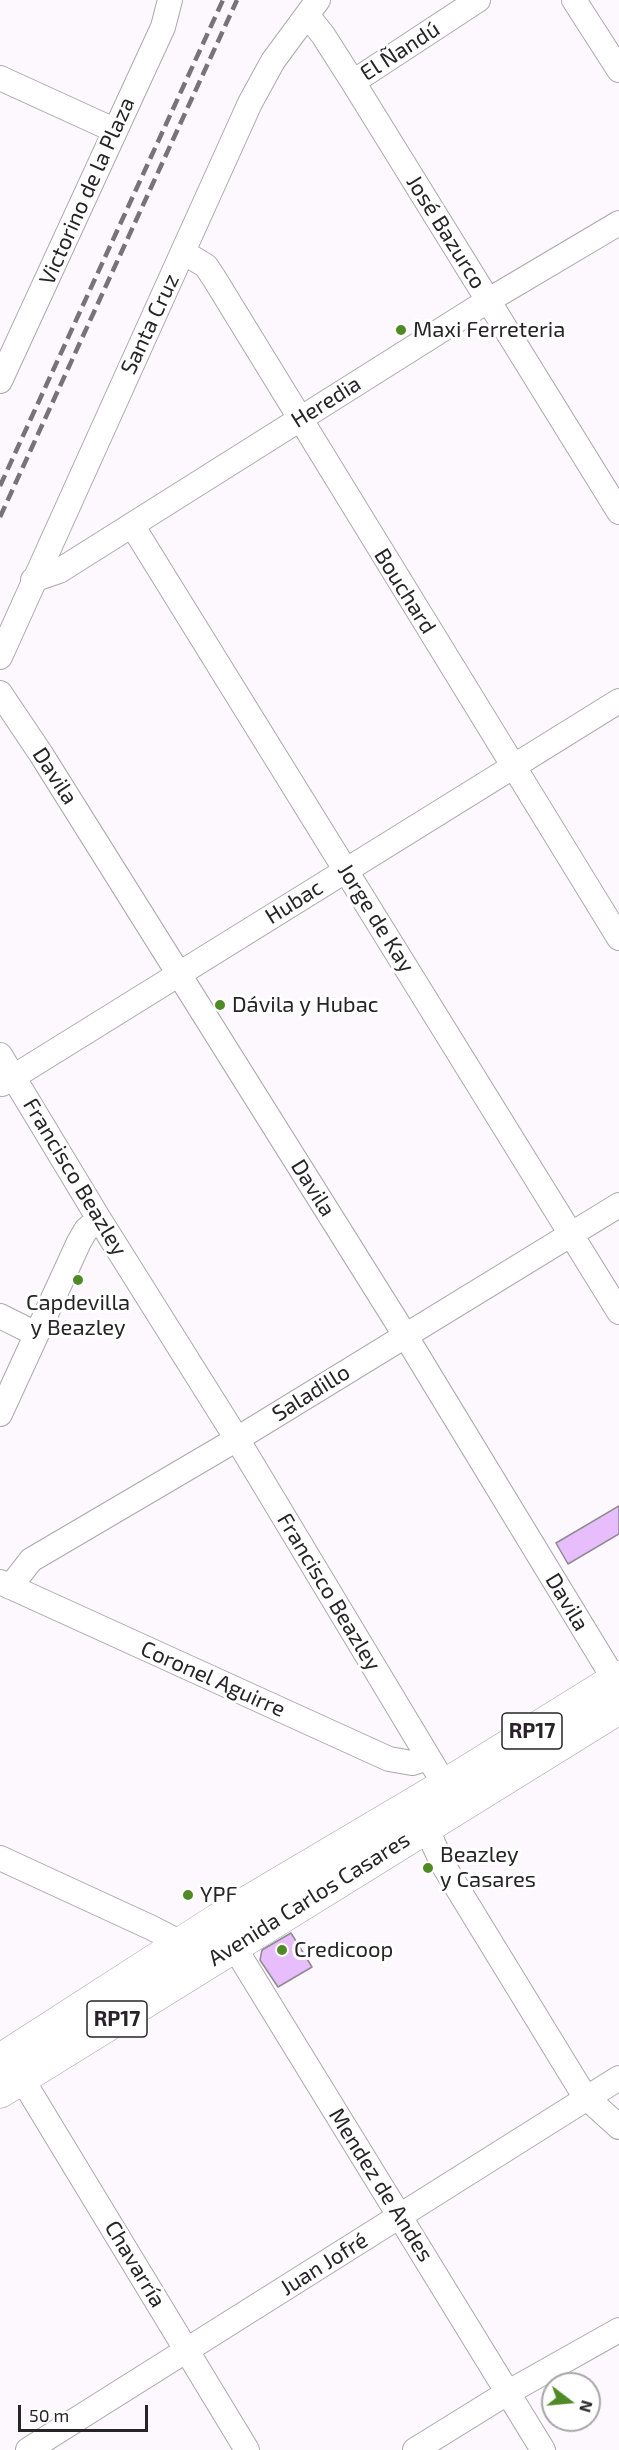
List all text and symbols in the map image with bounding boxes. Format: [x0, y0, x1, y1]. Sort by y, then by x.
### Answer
street label: El Ñandú [355, 16, 445, 86]
street label: Victorino de la Plaza [34, 93, 140, 289]
street label: José Bazurco [401, 170, 491, 294]
street label: Santa Cruz [115, 270, 185, 378]
place label: Maxi Ferreteria [413, 317, 565, 343]
marker: Maxi Ferreteria [394, 323, 408, 337]
street label: Heredia [286, 370, 366, 434]
street label: Bouchard [369, 544, 441, 638]
street label: Davila [27, 743, 83, 809]
street label: Jorge de Kay [332, 859, 420, 977]
street label: Hubac [260, 874, 328, 930]
place label: Dávila y Hubac [232, 992, 378, 1018]
marker: Dávila y Hubac [213, 998, 227, 1012]
street label: Francisco Beazley [18, 1093, 132, 1261]
street label: Davila [285, 1155, 341, 1221]
marker: Capdevilla y Beazley [71, 1273, 85, 1287]
place label: Capdevilla y Beazley [26, 1290, 130, 1342]
street label: Saladillo [267, 1359, 355, 1427]
street label: Francisco Beazley [272, 1508, 386, 1676]
street label: Davila [540, 1568, 594, 1636]
street label: Coronel Aguirre [137, 1635, 289, 1723]
road number: RP17 [502, 1713, 562, 1749]
street label: Avenida Carlos Casares [203, 1826, 415, 1972]
place label: Beazley y Casares [440, 1842, 536, 1894]
marker: Beazley y Casares [421, 1861, 435, 1875]
place label: YPF [200, 1882, 237, 1908]
marker: YPF [181, 1888, 195, 1902]
place label: Credicoop [294, 1937, 393, 1963]
marker: Credicoop [275, 1943, 289, 1957]
road number: RP17 [87, 2001, 147, 2037]
street label: Mendez de Andes [323, 2103, 439, 2267]
street label: Chavarría [99, 2216, 171, 2312]
street label: Juan Jofré [275, 2227, 373, 2301]
north arrow [541, 2372, 601, 2432]
scale bar [21, 2393, 152, 2431]
text: N [576, 2398, 598, 2415]
text: 50 m [29, 2404, 69, 2426]

